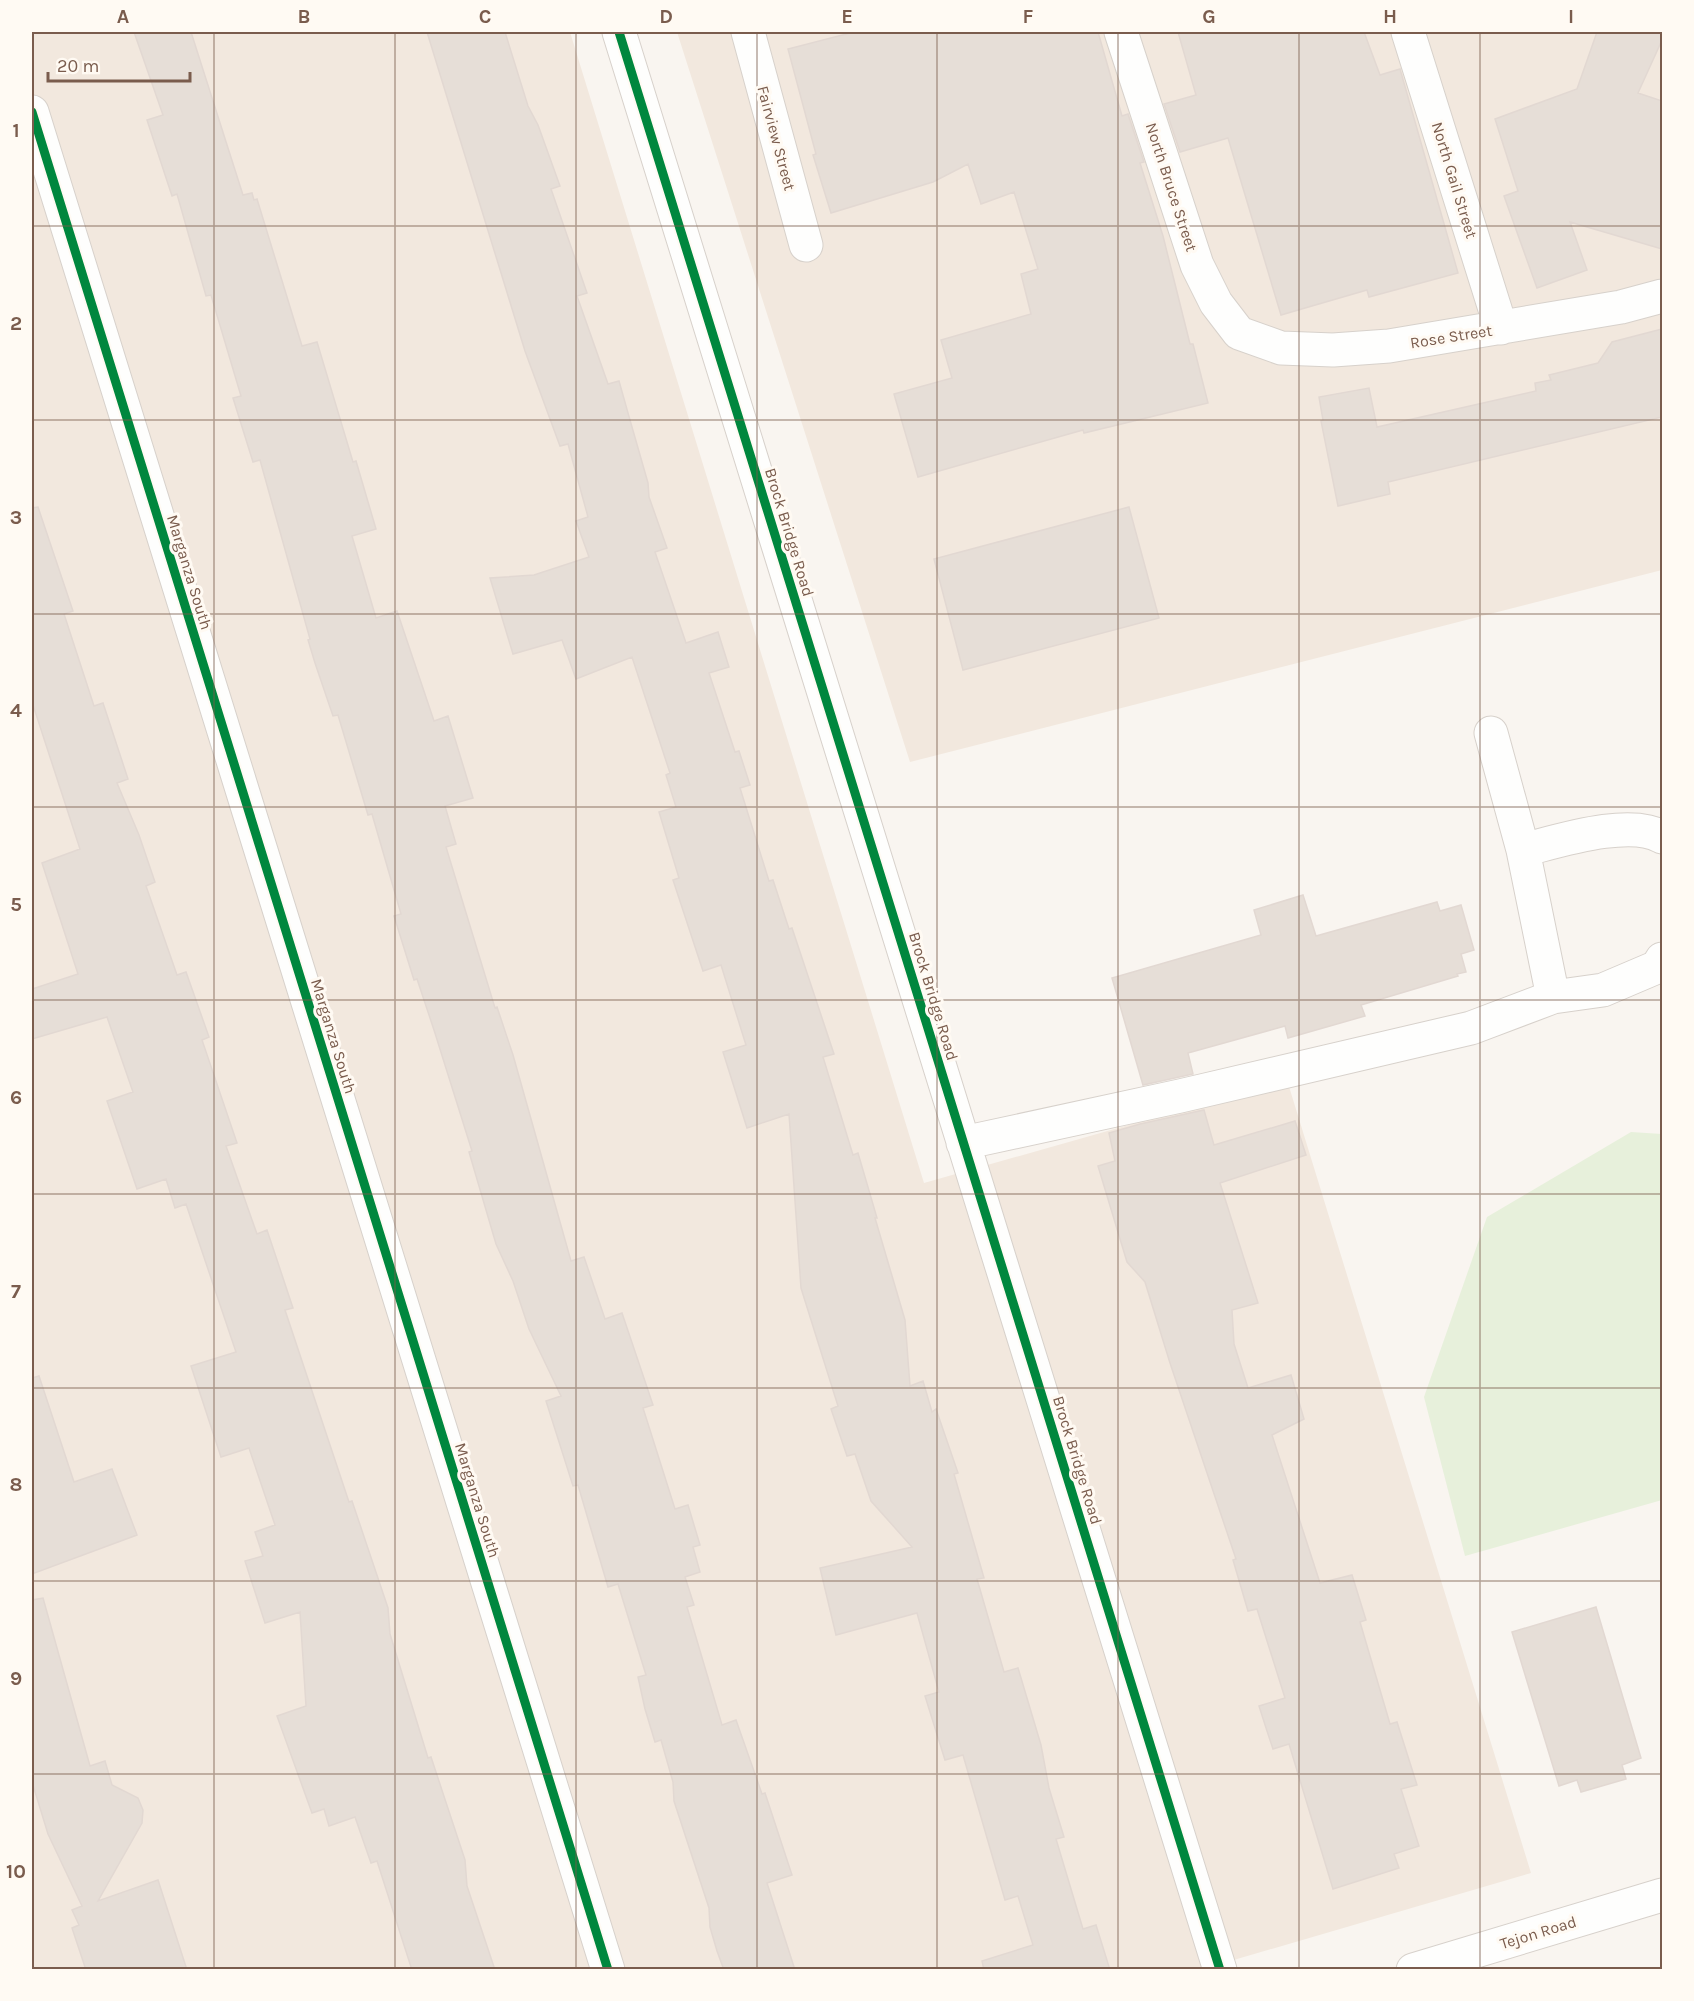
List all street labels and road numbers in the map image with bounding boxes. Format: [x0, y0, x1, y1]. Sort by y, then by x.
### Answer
street label: Fairview Street [753, 84, 800, 193]
street label: North Gail Street [1428, 119, 1481, 241]
street label: North Bruce Street [1142, 120, 1201, 254]
street label: Rose Street [1409, 321, 1493, 352]
street label: Brock Bridge Road [761, 466, 818, 599]
street label: Marganza South [163, 512, 216, 632]
street label: Brock Bridge Road [905, 930, 962, 1063]
street label: Marganza South [307, 976, 360, 1096]
street label: Brock Bridge Road [1049, 1394, 1106, 1527]
street label: Marganza South [451, 1440, 504, 1560]
street label: Tejon Road [1498, 1912, 1579, 1953]

